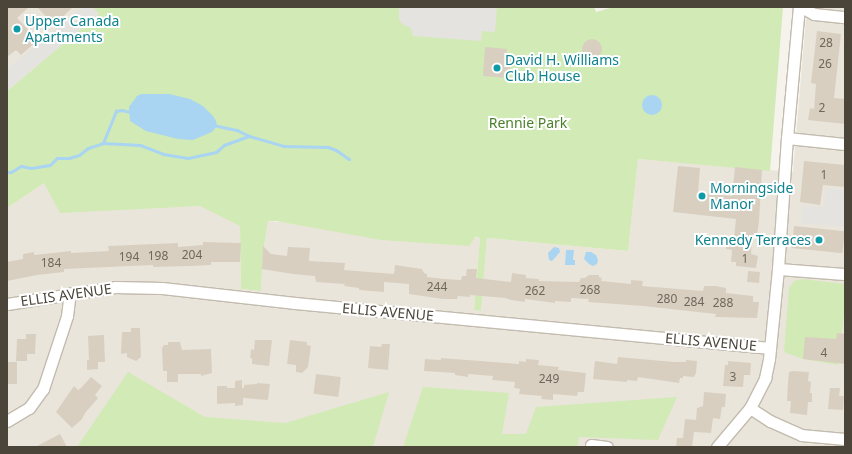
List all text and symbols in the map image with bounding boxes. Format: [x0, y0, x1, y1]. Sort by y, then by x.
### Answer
place label: Upper Canada Apartments [25, 13, 119, 46]
marker: Upper Canada Apartments [12, 24, 22, 34]
house number: 28 [819, 36, 833, 50]
place label: David H. Williams Club House [505, 52, 619, 84]
house number: 26 [818, 57, 832, 71]
marker: David H. Williams Club House [492, 63, 502, 73]
house number: 2 [819, 101, 825, 115]
park label: Rennie Park [489, 115, 567, 131]
house number: 1 [821, 168, 827, 182]
place label: Morningside Manor [710, 180, 793, 212]
marker: Morningside Manor [697, 191, 707, 201]
place label: Kennedy Terraces [695, 232, 811, 248]
marker: Kennedy Terraces [814, 235, 824, 245]
house number: 204 [182, 248, 202, 262]
house number: 198 [148, 249, 168, 263]
house number: 194 [119, 250, 139, 264]
house number: 1 [742, 252, 748, 266]
house number: 184 [41, 256, 61, 270]
street label: ELLIS AVENUE [19, 280, 113, 310]
house number: 244 [427, 280, 447, 294]
house number: 268 [580, 283, 600, 297]
house number: 262 [525, 284, 545, 298]
house number: 280 [657, 292, 677, 306]
house number: 284 [684, 295, 704, 309]
house number: 288 [713, 296, 733, 310]
street label: ELLIS AVENUE [342, 300, 434, 324]
street label: ELLIS AVENUE [665, 330, 757, 354]
house number: 4 [821, 346, 827, 360]
house number: 3 [730, 370, 736, 384]
house number: 249 [539, 372, 559, 386]

